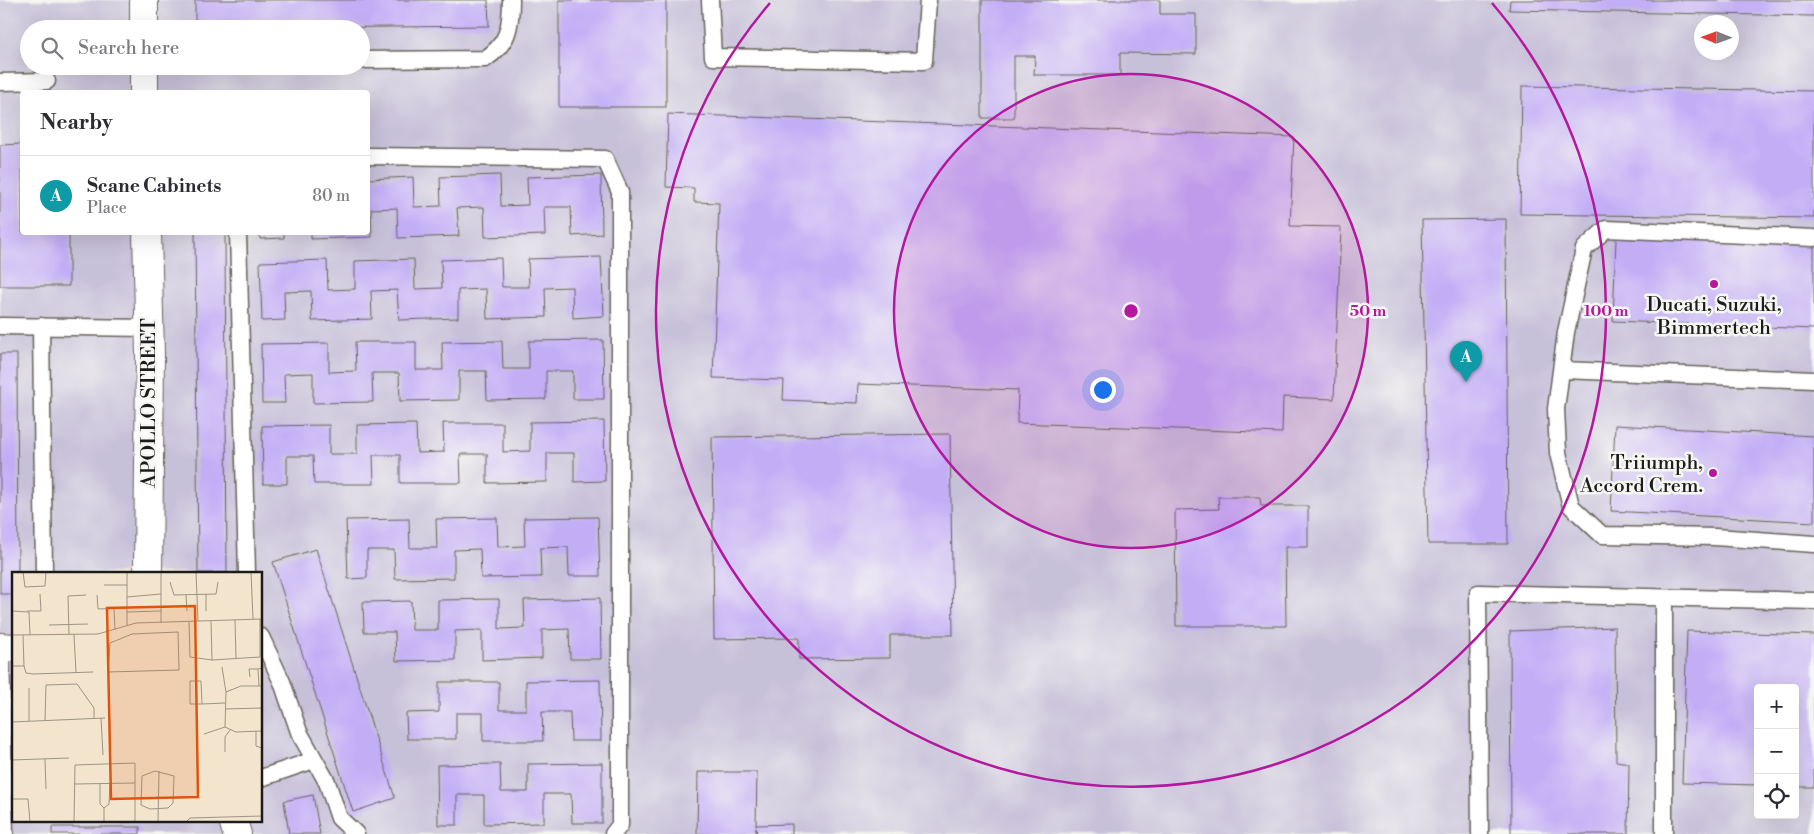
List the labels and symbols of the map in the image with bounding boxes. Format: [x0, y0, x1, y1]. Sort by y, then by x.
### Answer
north arrow [1694, 15, 1739, 60]
marker: Ducati, Suzuki, Bimmertech [1708, 278, 1720, 290]
place label: Ducati, Suzuki, Bimmertech [1646, 293, 1782, 341]
centre of rings [1122, 302, 1140, 320]
text: 50 m [1350, 302, 1386, 321]
text: 100 m [1584, 302, 1629, 321]
street label: APOLLO STREET [137, 318, 162, 489]
pin: A [1450, 341, 1482, 382]
your location [1090, 377, 1116, 403]
place label: Triiumph, Accord Crem. [1579, 451, 1703, 499]
marker: Triiumph, Accord Crem. [1707, 467, 1719, 479]
inset map [12, 572, 262, 822]

